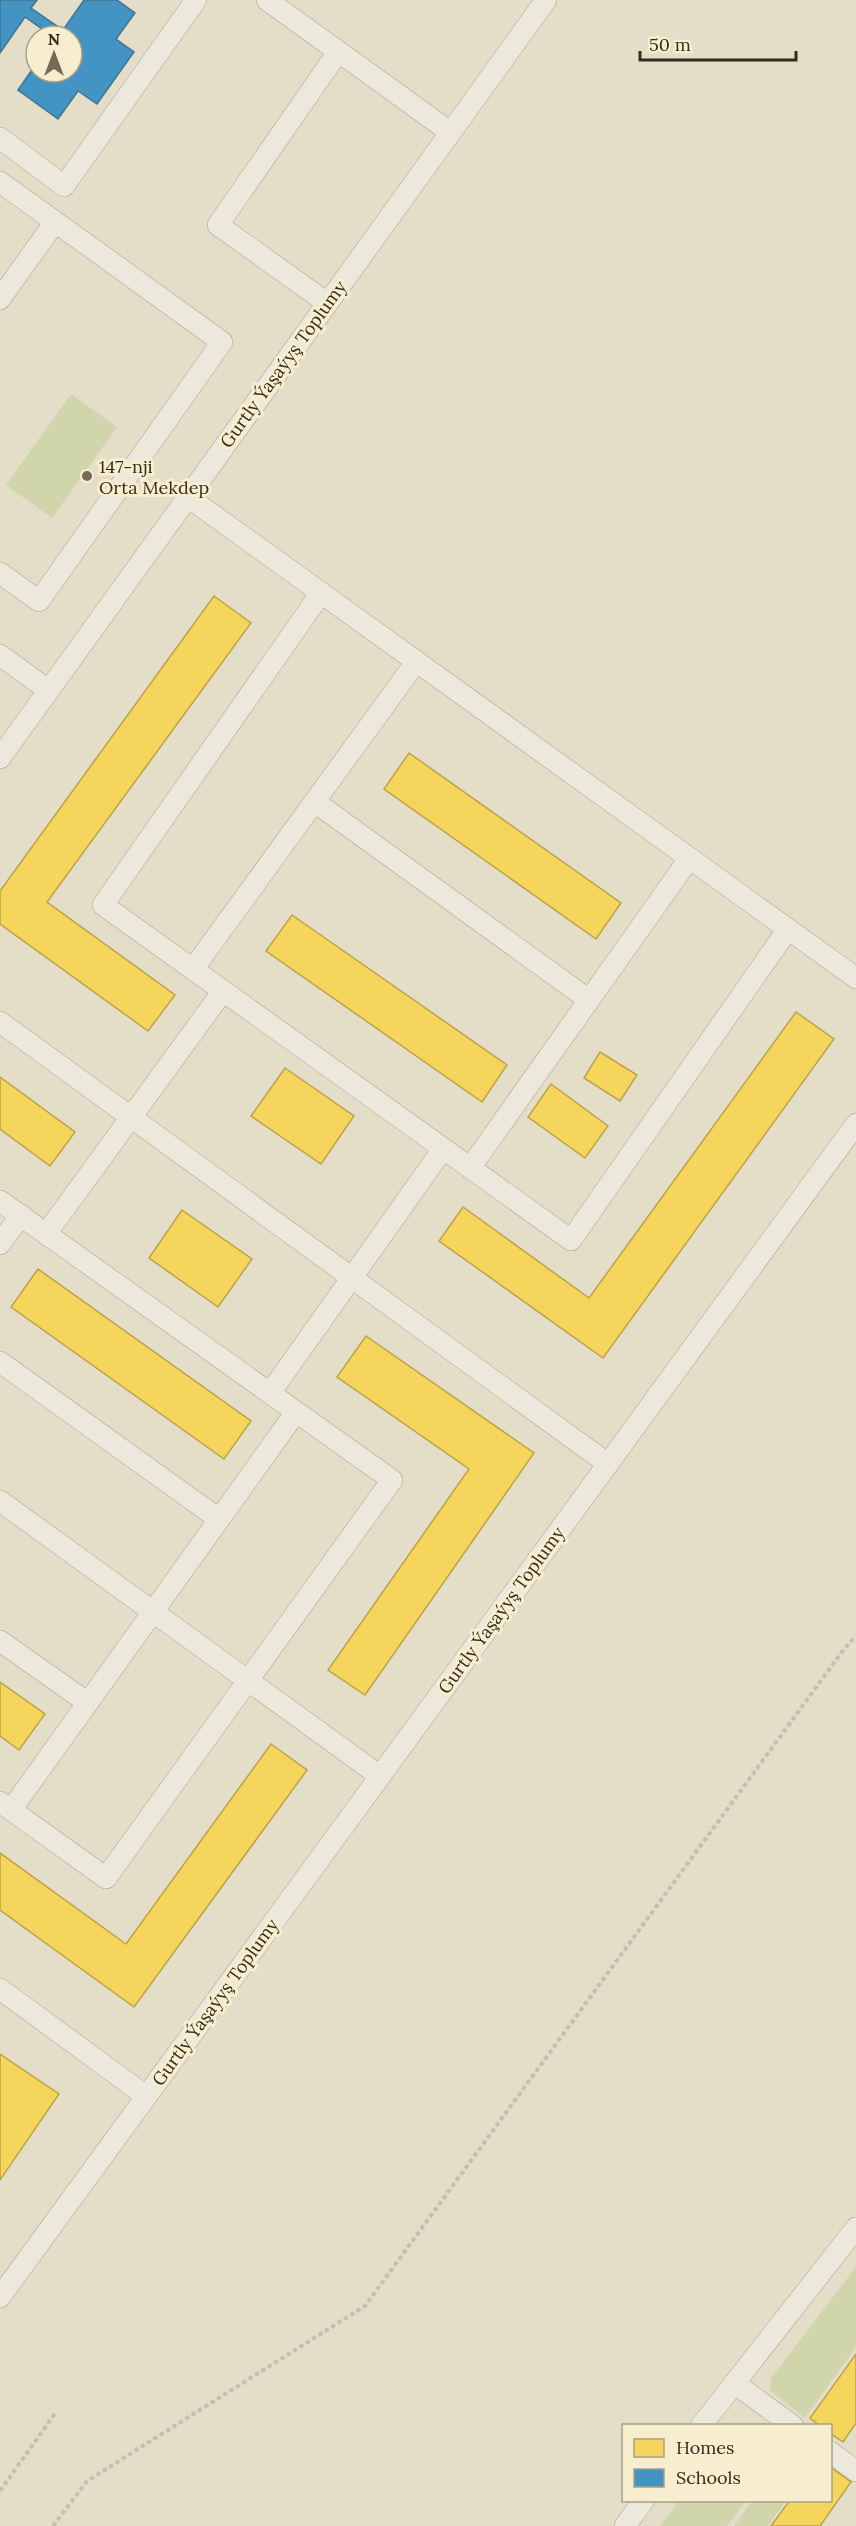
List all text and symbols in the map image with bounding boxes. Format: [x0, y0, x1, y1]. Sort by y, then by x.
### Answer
north arrow [24, 24, 84, 84]
scale bar [640, 24, 796, 62]
text: N [48, 29, 60, 49]
text: 50 m [649, 33, 691, 56]
street label: Gurtly Ýaşaýyş Toplumy [215, 276, 352, 452]
place label: 147-nji Orta Mekdep [99, 455, 209, 499]
marker: 147-nji Orta Mekdep [80, 469, 94, 483]
street label: Gurtly Ýaşaýyş Toplumy [433, 1522, 570, 1698]
street label: Gurtly Ýaşaýyş Toplumy [147, 1914, 284, 2090]
legend [622, 2424, 832, 2502]
text: Homes [676, 2436, 734, 2459]
text: Schools [676, 2466, 741, 2489]

